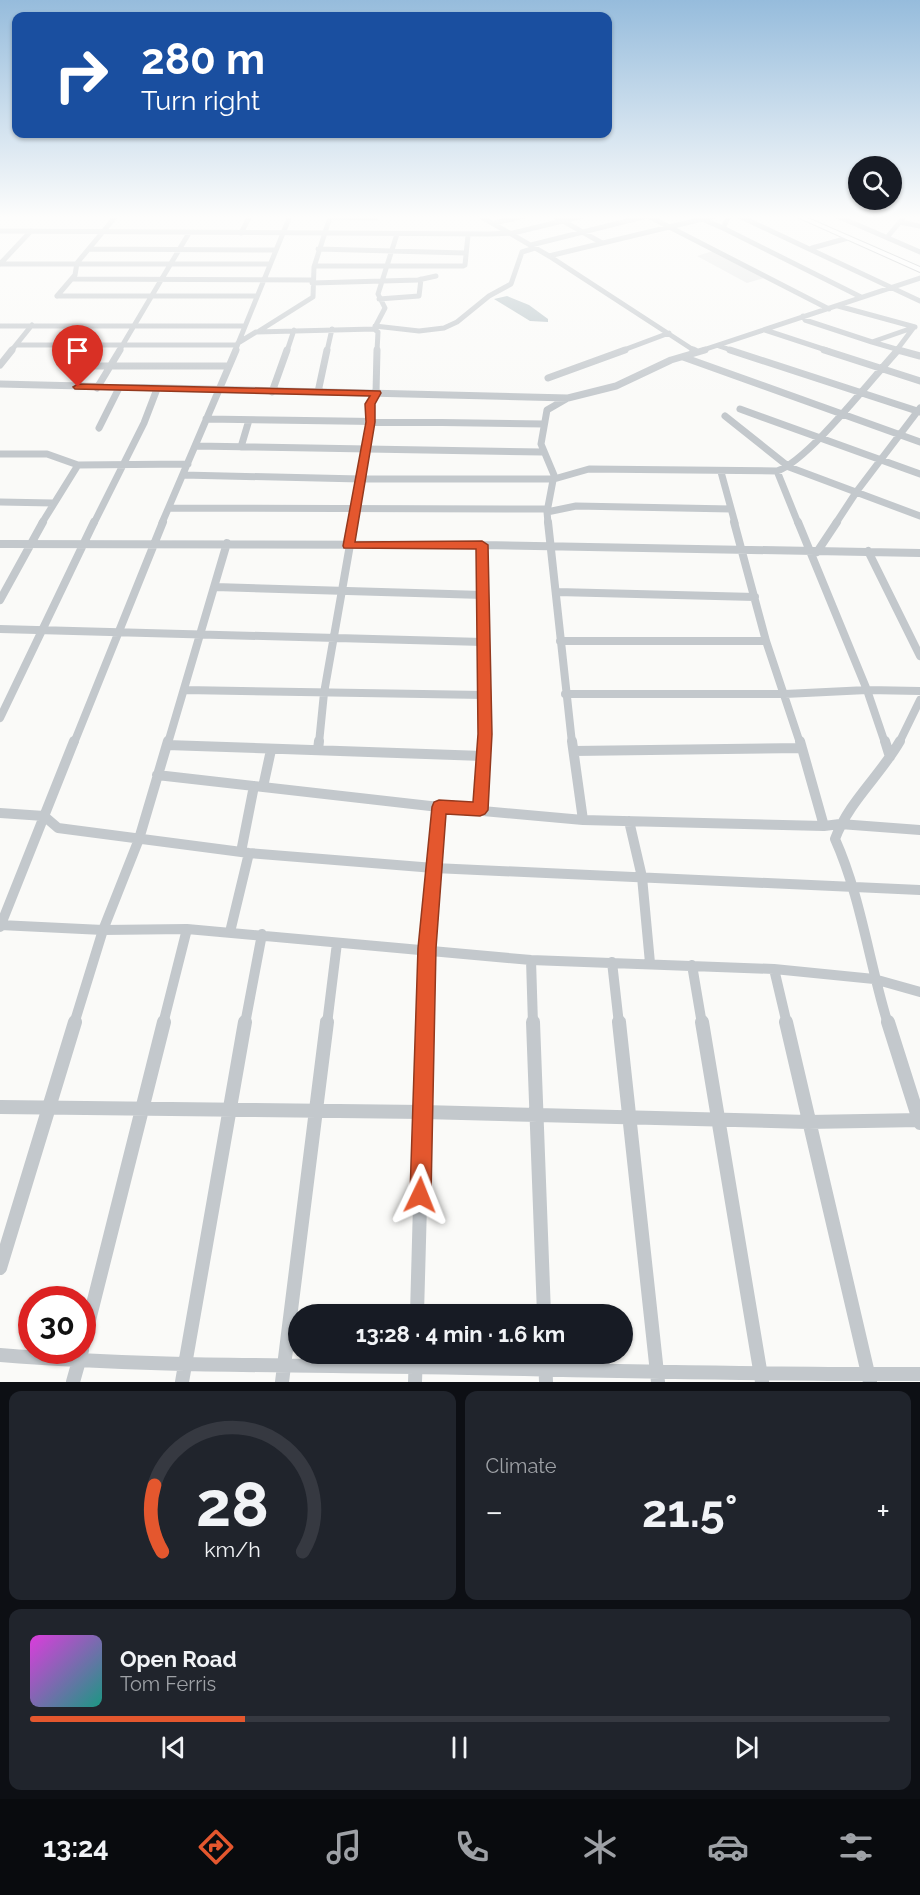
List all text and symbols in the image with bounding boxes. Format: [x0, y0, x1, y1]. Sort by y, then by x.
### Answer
text: 280 m [141, 35, 265, 84]
icon: right [42, 36, 120, 114]
text: Turn right [141, 85, 260, 116]
map controls [848, 156, 902, 210]
button: search [848, 156, 902, 210]
pin [52, 325, 103, 387]
icon: arrive [61, 334, 94, 367]
position arrow [388, 1163, 452, 1227]
speed limit sign: 30 [18, 1286, 96, 1364]
text: 13:28 · 4 min · 1.6 km [356, 1321, 565, 1347]
text: Climate [486, 1454, 557, 1478]
text: 28 [196, 1467, 269, 1541]
text: 21.5° [642, 1485, 738, 1538]
text: − [486, 1492, 503, 1531]
text: + [876, 1492, 890, 1531]
text: km/h [204, 1538, 261, 1563]
text: Open Road [120, 1646, 237, 1672]
text: Tom Ferris [120, 1672, 216, 1696]
icon: previous [157, 1731, 190, 1764]
icon: pause [443, 1731, 476, 1764]
icon: next [730, 1731, 763, 1764]
icon: directions [195, 1826, 237, 1868]
icon: music [323, 1826, 365, 1868]
icon: phone [451, 1826, 493, 1868]
icon: climate [579, 1826, 621, 1868]
icon: car [707, 1826, 749, 1868]
icon: filters [835, 1826, 877, 1868]
text: 13:24 [43, 1832, 109, 1863]

